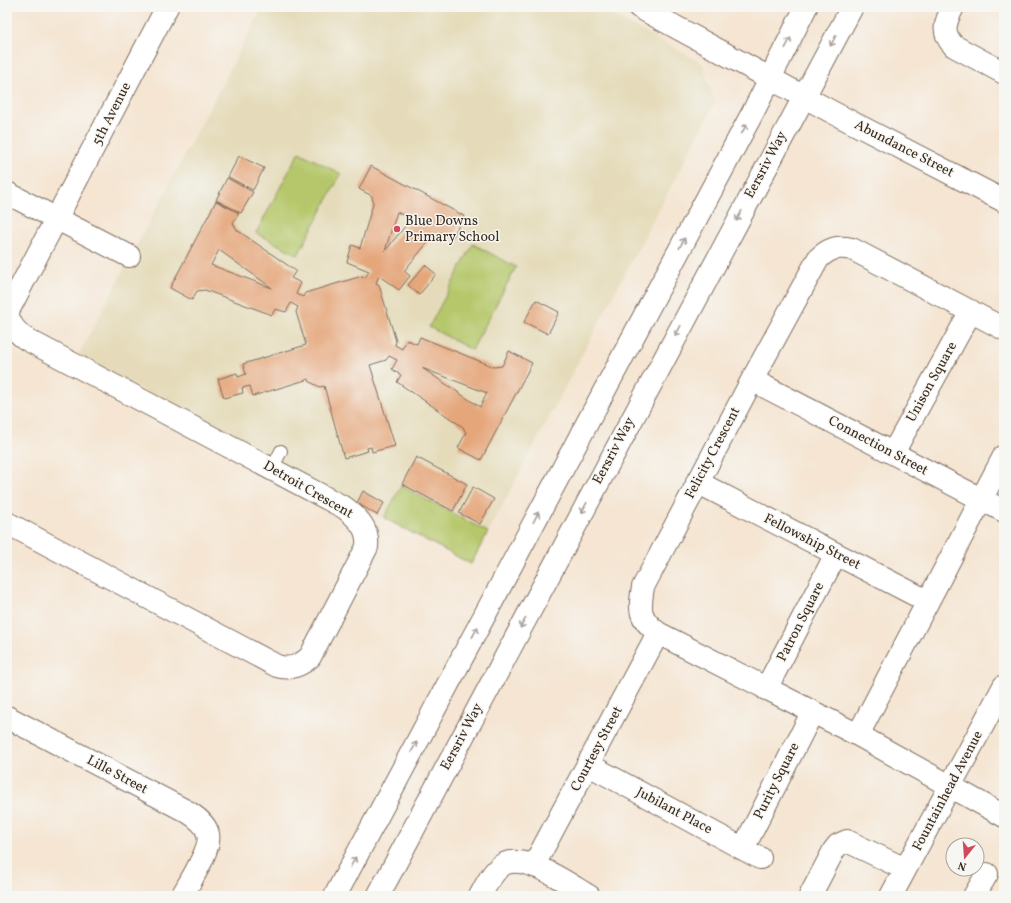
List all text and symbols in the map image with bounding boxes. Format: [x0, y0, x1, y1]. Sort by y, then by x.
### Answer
one-way arrow [829, 35, 837, 47]
one-way arrow [784, 37, 792, 49]
street label: 5th Avenue [88, 79, 136, 149]
street label: Abundance Street [851, 116, 957, 182]
one-way arrow [740, 123, 748, 135]
street label: Eersriv Way [740, 128, 792, 202]
one-way arrow [735, 210, 742, 222]
place label: Blue Downs Primary School [405, 212, 499, 247]
marker: Blue Downs Primary School [392, 224, 402, 234]
one-way arrow [679, 238, 686, 250]
one-way arrow [674, 325, 681, 337]
street label: Unison Square [902, 338, 962, 426]
street label: Felicity Crescent [681, 404, 745, 502]
street label: Connection Street [825, 412, 931, 480]
street label: Eersriv Way [588, 414, 640, 488]
street label: Detroit Crescent [260, 457, 356, 523]
one-way arrow [580, 502, 587, 514]
street label: Fellowship Street [760, 509, 864, 575]
one-way arrow [533, 511, 540, 523]
street label: Patron Square [773, 579, 829, 665]
one-way arrow [519, 617, 527, 629]
one-way arrow [472, 626, 479, 638]
street label: Eersriv Way [436, 700, 488, 774]
street label: Courtesy Street [567, 703, 628, 795]
street label: Fountainhead Avenue [908, 727, 988, 855]
street label: Purity Square [750, 739, 805, 823]
one-way arrow [411, 741, 418, 753]
street label: Lille Street [83, 751, 151, 799]
street label: Jubilant Place [633, 783, 716, 839]
north arrow [945, 837, 985, 877]
one-way arrow [350, 856, 357, 868]
text: N [956, 857, 969, 873]

